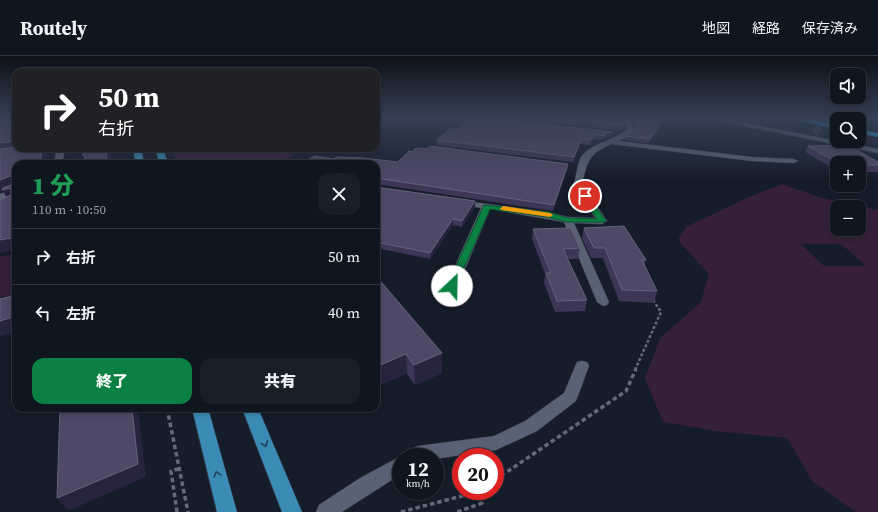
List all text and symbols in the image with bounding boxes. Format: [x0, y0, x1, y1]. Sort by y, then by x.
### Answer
text: Routely [20, 15, 87, 41]
text: 地図 [702, 18, 730, 38]
text: 経路 [752, 18, 780, 38]
text: 保存済み [802, 18, 858, 38]
map controls [830, 68, 866, 236]
button: sound [830, 68, 866, 104]
text: 50 m [98, 78, 160, 116]
icon: right [32, 84, 84, 136]
button: search [830, 112, 866, 148]
text: 右折 [98, 116, 134, 141]
button: + [830, 156, 866, 192]
text: 1 分 [32, 169, 74, 202]
button: close [318, 173, 360, 215]
pin [568, 179, 602, 213]
icon: arrive [574, 185, 596, 207]
button: − [830, 200, 866, 236]
text: 110 m · 10:50 [32, 201, 106, 218]
icon: right [32, 246, 54, 268]
text: 50 m [328, 246, 360, 267]
text: 右折 [66, 247, 96, 268]
position arrow [431, 265, 473, 307]
icon: left [32, 302, 54, 324]
text: 40 m [328, 302, 360, 323]
text: 左折 [66, 303, 96, 324]
button: 終了 [32, 358, 192, 404]
button: 共有 [200, 358, 360, 404]
one-way arrow [260, 441, 268, 448]
speed limit sign: 20 [452, 448, 504, 500]
text: 12 [407, 455, 429, 483]
one-way arrow [213, 471, 222, 478]
text: km/h [406, 477, 430, 490]

